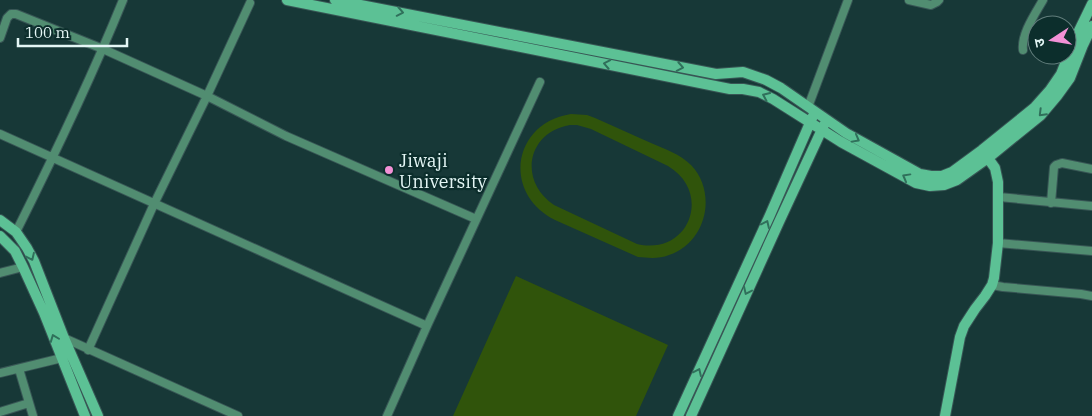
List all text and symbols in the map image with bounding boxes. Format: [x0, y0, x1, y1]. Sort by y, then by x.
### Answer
one-way arrow [396, 7, 405, 17]
scale bar [18, 15, 126, 47]
north arrow [1027, 15, 1077, 65]
text: 100 m [25, 23, 70, 42]
text: उ [1029, 36, 1049, 49]
one-way arrow [603, 59, 611, 70]
one-way arrow [675, 61, 684, 71]
one-way arrow [762, 91, 771, 102]
one-way arrow [1039, 107, 1048, 116]
one-way arrow [850, 132, 859, 142]
place label: Jiwaji University [399, 149, 487, 193]
marker: Jiwaji University [383, 164, 395, 176]
one-way arrow [903, 174, 912, 184]
one-way arrow [759, 220, 770, 229]
one-way arrow [25, 252, 36, 261]
one-way arrow [743, 286, 754, 295]
one-way arrow [50, 334, 60, 343]
one-way arrow [691, 368, 702, 377]

